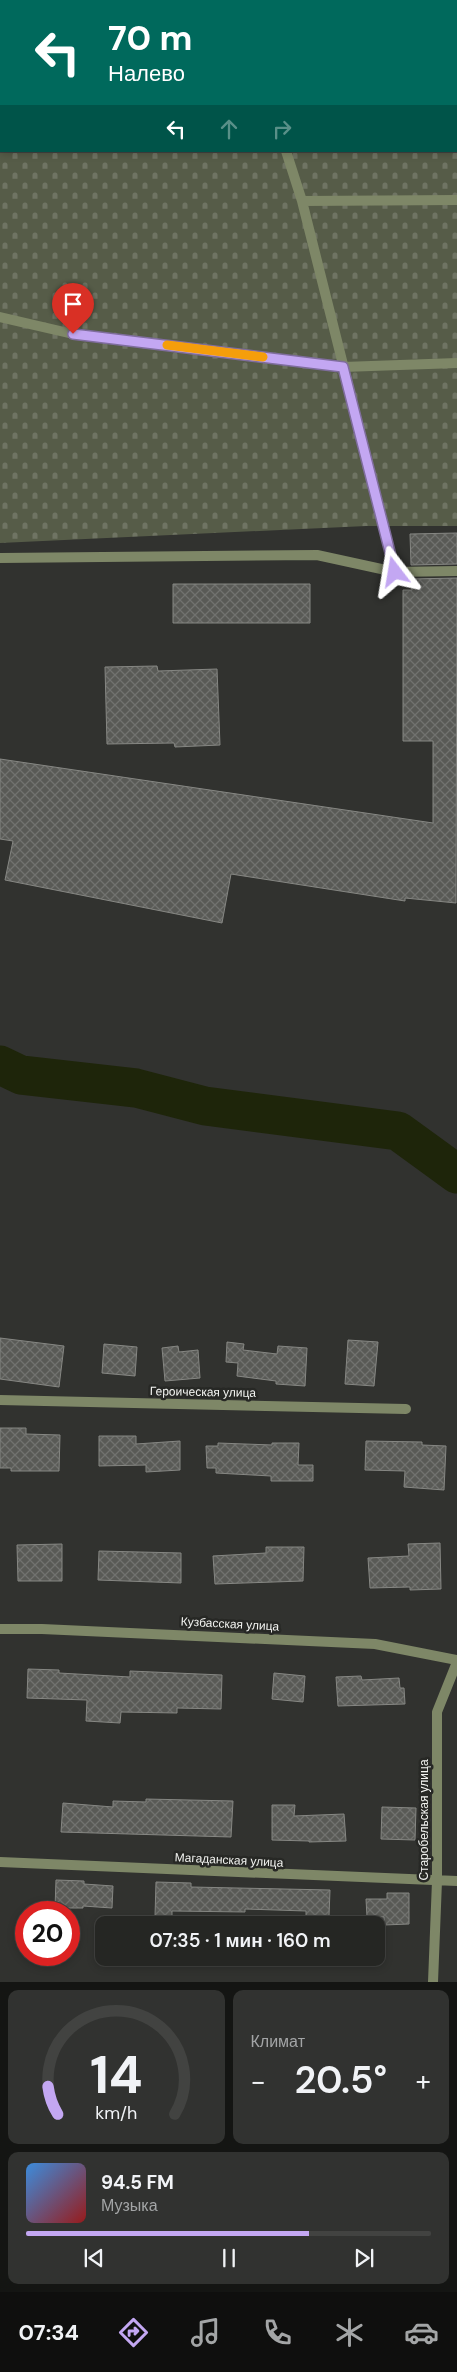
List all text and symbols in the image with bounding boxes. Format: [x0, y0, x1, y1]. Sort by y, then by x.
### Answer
text: 70 m [108, 15, 192, 61]
icon: left [25, 20, 90, 85]
text: Налево [108, 59, 185, 88]
icon: left [162, 115, 190, 143]
icon: ahead [215, 115, 243, 143]
icon: right [268, 115, 296, 143]
pin [52, 283, 94, 334]
icon: arrive [59, 290, 87, 318]
position arrow [368, 545, 420, 597]
street label: Героическая улица [150, 1383, 257, 1401]
street label: Кузбасская улица [180, 1613, 280, 1635]
street label: Старобельская улица [416, 1759, 432, 1881]
street label: Магаданская улица [174, 1849, 284, 1871]
speed limit sign: 20 [15, 1901, 80, 1966]
text: 07:35 · 1 мин · 160 m [149, 1928, 331, 1953]
text: Климат [251, 2031, 305, 2052]
text: 14 [90, 2041, 143, 2109]
text: 20.5° [294, 2055, 387, 2105]
text: − [251, 2063, 266, 2100]
text: + [416, 2063, 431, 2100]
text: km/h [95, 2101, 137, 2125]
text: 94.5 FM [101, 2170, 174, 2195]
text: Музыка [101, 2195, 158, 2216]
icon: previous [80, 2244, 108, 2272]
icon: pause [215, 2244, 243, 2272]
icon: next [350, 2244, 378, 2272]
icon: directions [116, 2315, 151, 2350]
icon: music [188, 2315, 223, 2350]
icon: phone [260, 2315, 295, 2350]
icon: climate [332, 2315, 367, 2350]
icon: car [404, 2315, 439, 2350]
text: 07:34 [18, 2318, 79, 2347]

